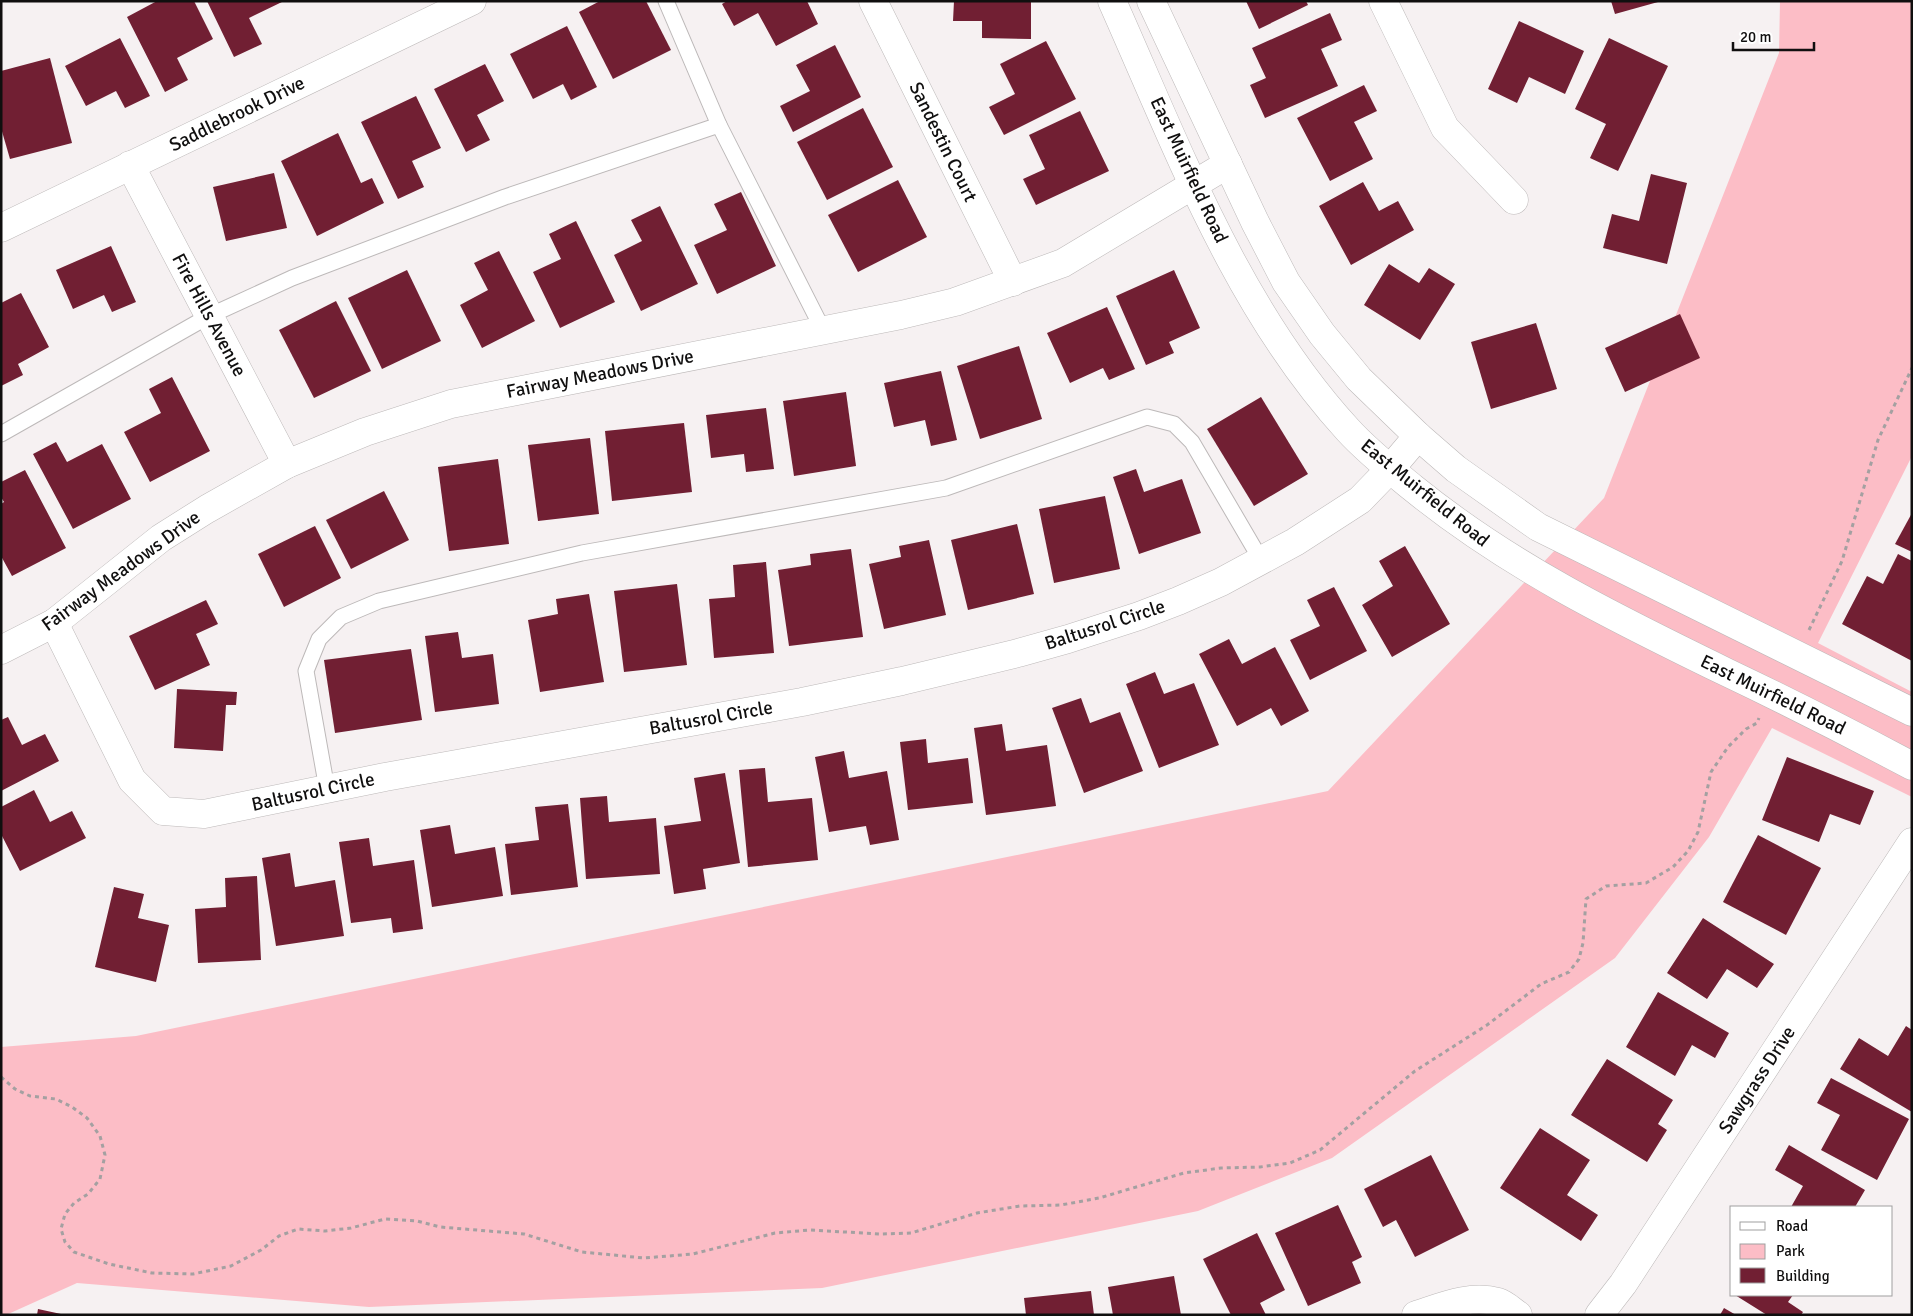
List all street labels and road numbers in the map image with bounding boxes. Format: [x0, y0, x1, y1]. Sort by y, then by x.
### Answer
street label: Saddlebrook Drive [165, 71, 309, 157]
street label: Sandestin Court [904, 78, 983, 206]
street label: East Muirfield Road [1145, 93, 1233, 247]
street label: Fire Hills Avenue [166, 249, 252, 381]
street label: Fairway Meadows Drive [504, 344, 696, 404]
street label: East Muirfield Road [1356, 434, 1494, 552]
street label: Fairway Meadows Drive [37, 505, 205, 637]
street label: Baltusrol Circle [1042, 594, 1168, 656]
street label: East Muirfield Road [1696, 649, 1850, 741]
street label: Baltusrol Circle [647, 695, 775, 741]
street label: Baltusrol Circle [249, 767, 377, 817]
street label: Sawgrass Drive [1713, 1022, 1801, 1138]

